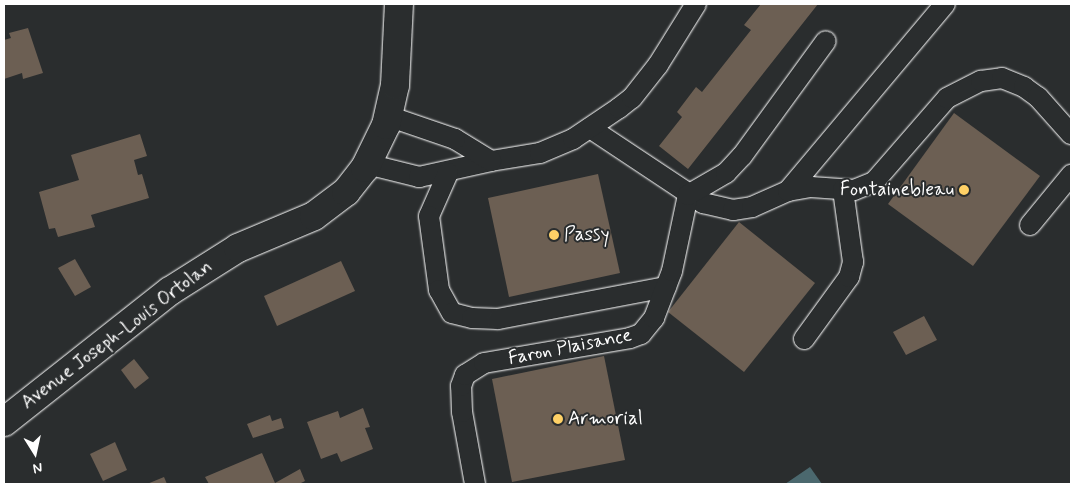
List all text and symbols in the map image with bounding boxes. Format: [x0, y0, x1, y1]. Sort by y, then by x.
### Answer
place label: Fontainebleau [840, 179, 954, 201]
marker: Fontainebleau [958, 184, 970, 196]
place label: Passy [564, 224, 609, 246]
marker: Passy [548, 229, 560, 241]
street label: Avenue Joseph-Louis Ortolan [18, 257, 216, 413]
street label: Faron Plaisance [506, 324, 634, 370]
place label: Armorial [568, 408, 643, 430]
marker: Armorial [552, 413, 564, 425]
north arrow [10, 428, 60, 478]
text: N [31, 458, 44, 477]

